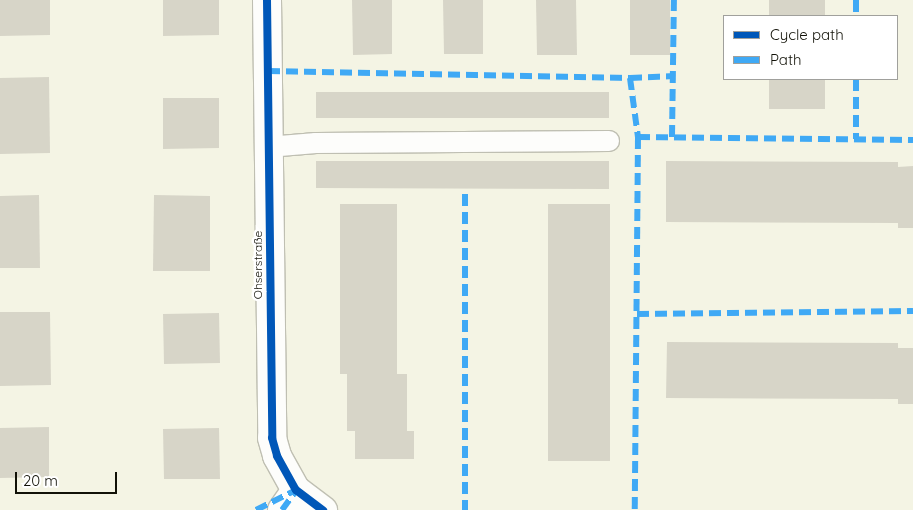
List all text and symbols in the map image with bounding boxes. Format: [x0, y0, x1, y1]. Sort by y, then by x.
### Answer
legend [723, 15, 898, 80]
text: Cycle path [770, 25, 844, 44]
text: Path [770, 50, 802, 69]
street label: Ohserstraße [251, 231, 265, 299]
scale bar [18, 462, 120, 494]
text: 20 m [23, 471, 58, 490]

